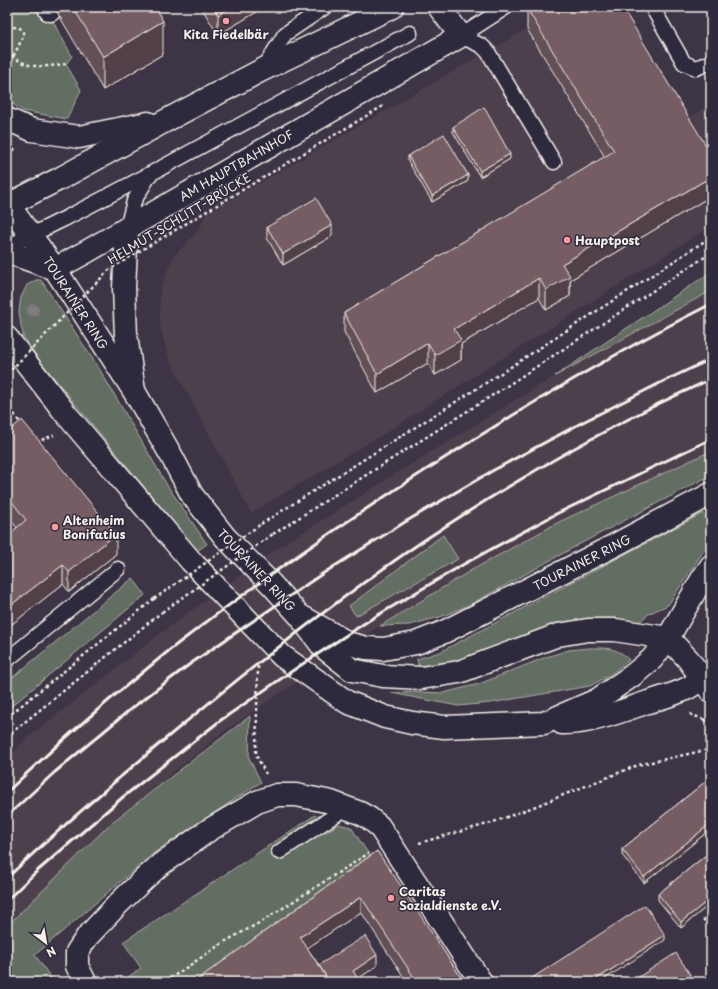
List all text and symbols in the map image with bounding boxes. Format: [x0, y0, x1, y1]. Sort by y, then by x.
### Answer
marker: Kita Fiedelbär [221, 16, 231, 26]
place label: Kita Fiedelbär [183, 25, 269, 43]
street label: AM HAUPTBAHNHOF [176, 125, 297, 205]
street label: HELMUT-SCHLITT-BRÜCKE [104, 168, 254, 268]
place label: Hauptpost [575, 231, 640, 249]
marker: Hauptpost [562, 235, 572, 245]
street label: TOURAINER RING [39, 253, 113, 353]
place label: Altenheim Bonifatius [63, 511, 126, 543]
marker: Altenheim Bonifatius [50, 522, 60, 532]
street label: TOURAINER RING [214, 524, 300, 616]
street label: TOURAINER RING [530, 530, 634, 594]
place label: Caritas Sozialdienste e.V. [399, 882, 502, 914]
marker: Caritas Sozialdienste e.V. [386, 893, 396, 903]
north arrow [26, 923, 66, 963]
text: N [43, 942, 60, 962]

